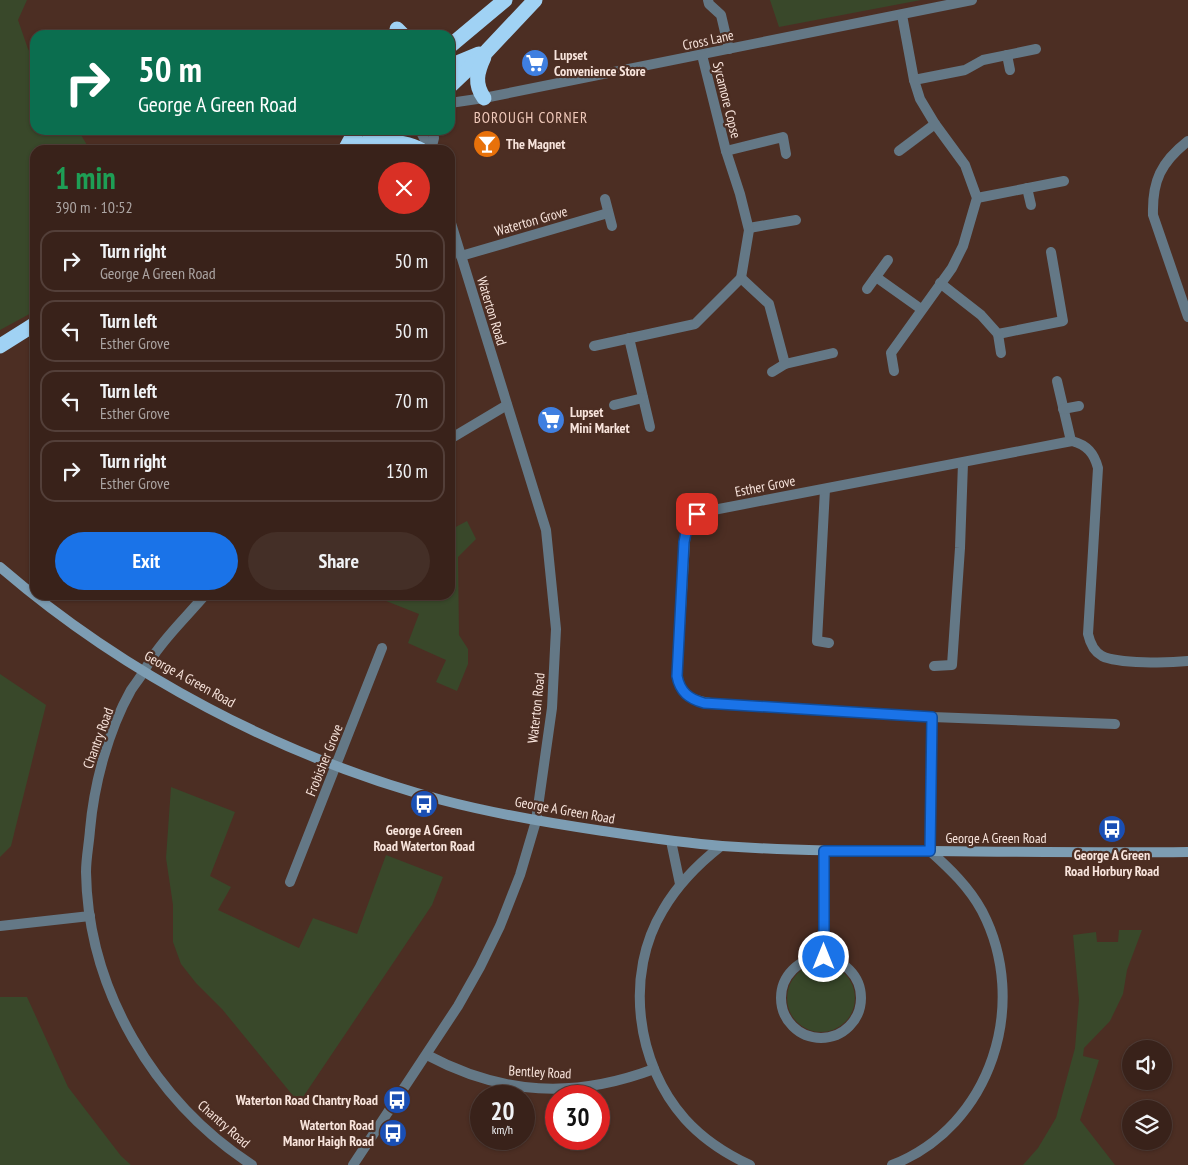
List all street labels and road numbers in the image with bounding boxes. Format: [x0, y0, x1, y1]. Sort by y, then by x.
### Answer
street label: Cross Lane [681, 26, 735, 54]
street label: Sycamore Copse [709, 60, 745, 140]
street label: Waterton Grove [492, 202, 570, 240]
street label: Waterton Road [473, 274, 511, 348]
street label: Esther Grove [733, 471, 797, 501]
street label: George A Green Road [141, 647, 239, 711]
street label: Waterton Road [523, 672, 549, 744]
street label: Chantry Road [79, 705, 117, 771]
street label: Frobisher Grove [301, 721, 347, 799]
street label: George A Green Road [514, 792, 616, 828]
street label: George A Green Road [945, 829, 1047, 847]
street label: Bentley Road [508, 1061, 572, 1083]
street label: Chantry Road [194, 1096, 254, 1152]

